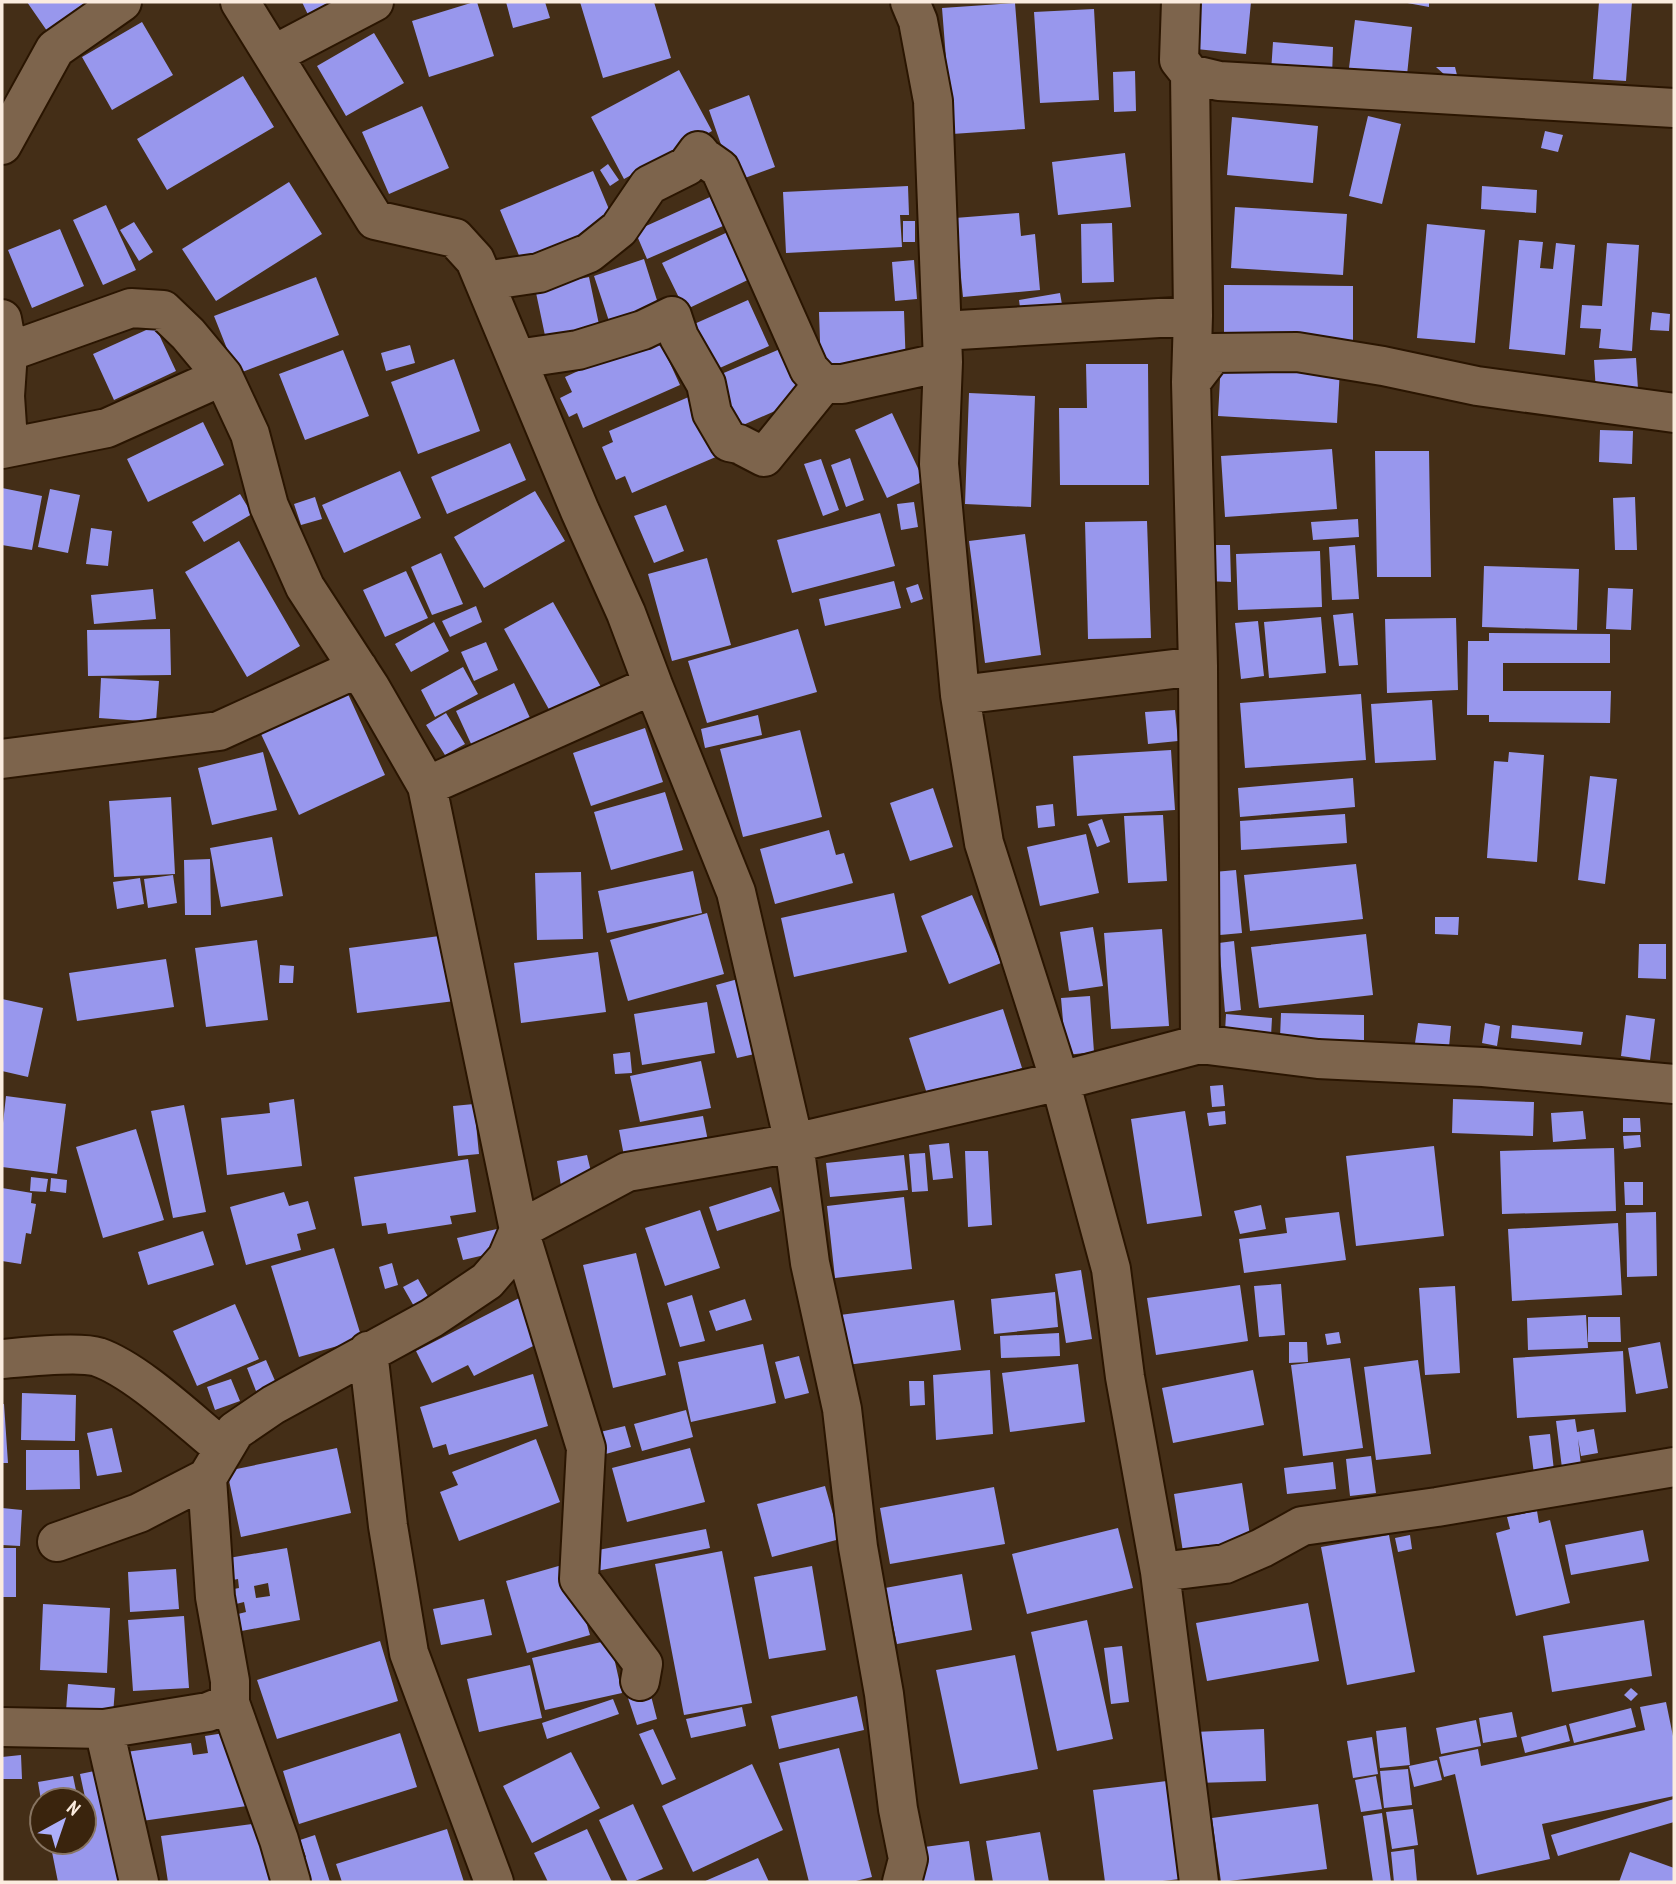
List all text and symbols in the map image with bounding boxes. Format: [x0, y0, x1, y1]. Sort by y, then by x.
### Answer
north arrow [28, 1786, 98, 1856]
text: N [62, 1795, 86, 1820]

